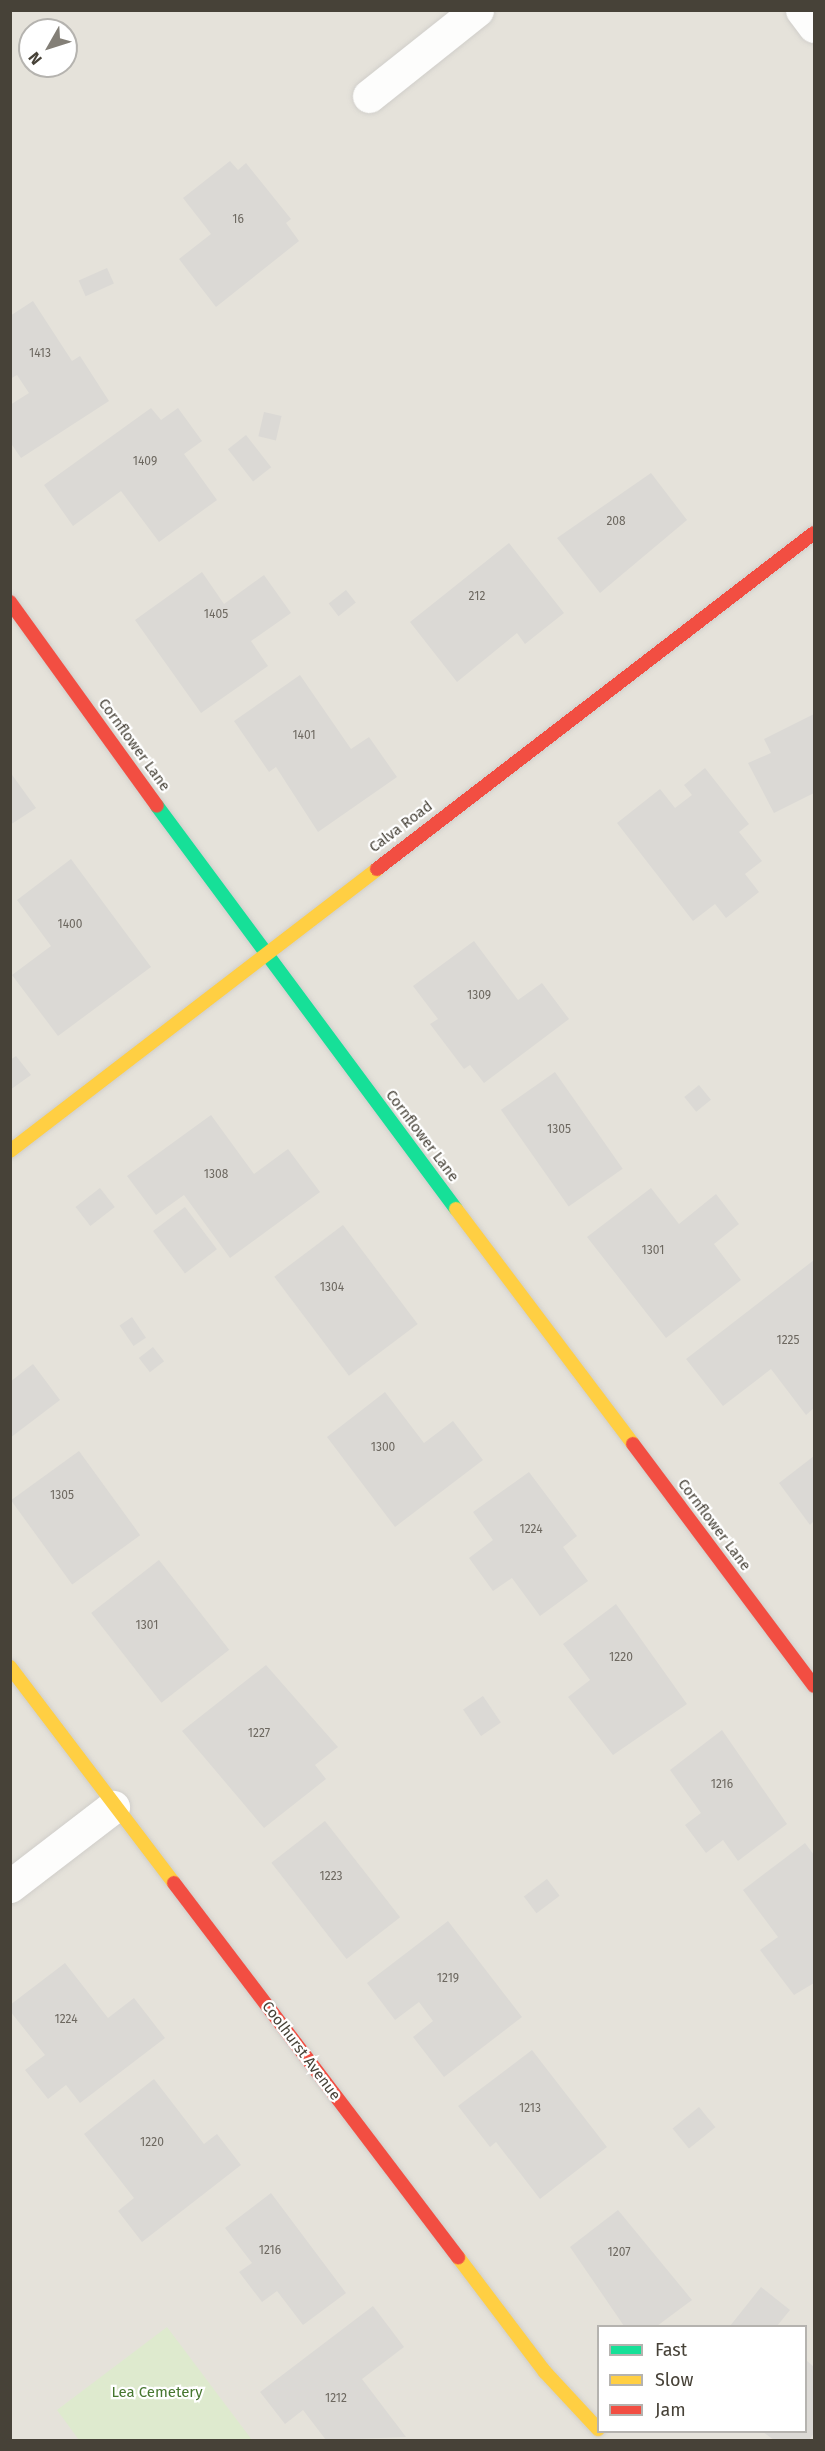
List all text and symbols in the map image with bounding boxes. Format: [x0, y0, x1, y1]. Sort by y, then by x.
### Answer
north arrow [18, 18, 78, 78]
text: N [24, 48, 46, 68]
house number: 16 [232, 213, 244, 227]
house number: 1413 [29, 347, 51, 361]
house number: 1409 [133, 455, 157, 469]
house number: 208 [606, 515, 626, 529]
house number: 212 [469, 590, 485, 604]
house number: 1405 [204, 608, 228, 622]
street label: Cornflower Lane [94, 695, 174, 795]
house number: 1401 [292, 729, 316, 743]
street label: Calva Road [366, 797, 436, 857]
house number: 1400 [58, 918, 82, 932]
house number: 1309 [467, 989, 491, 1003]
street label: Cornflower Lane [382, 1087, 462, 1185]
house number: 1305 [547, 1123, 571, 1137]
house number: 1308 [204, 1168, 228, 1182]
house number: 1301 [642, 1244, 664, 1258]
house number: 1304 [320, 1281, 344, 1295]
house number: 1225 [776, 1334, 800, 1348]
house number: 1300 [371, 1441, 395, 1455]
street label: Cornflower Lane [674, 1476, 754, 1574]
house number: 1305 [50, 1489, 74, 1503]
house number: 1224 [519, 1523, 543, 1537]
house number: 1301 [136, 1619, 158, 1633]
house number: 1220 [609, 1651, 633, 1665]
house number: 1227 [248, 1727, 270, 1741]
house number: 1216 [711, 1778, 733, 1792]
house number: 1223 [319, 1870, 343, 1884]
house number: 1219 [437, 1972, 459, 1986]
street label: Coolhurst Avenue [258, 1998, 344, 2104]
house number: 1224 [54, 2013, 78, 2027]
house number: 1213 [519, 2102, 541, 2116]
house number: 1220 [140, 2136, 164, 2150]
house number: 1216 [259, 2244, 281, 2258]
house number: 1207 [608, 2246, 630, 2260]
legend [597, 2325, 807, 2433]
text: Fast [655, 2339, 687, 2361]
text: Slow [655, 2369, 693, 2391]
park label: Lea Cemetery [111, 2384, 203, 2402]
house number: 1212 [325, 2392, 347, 2406]
text: Jam [655, 2399, 686, 2421]

